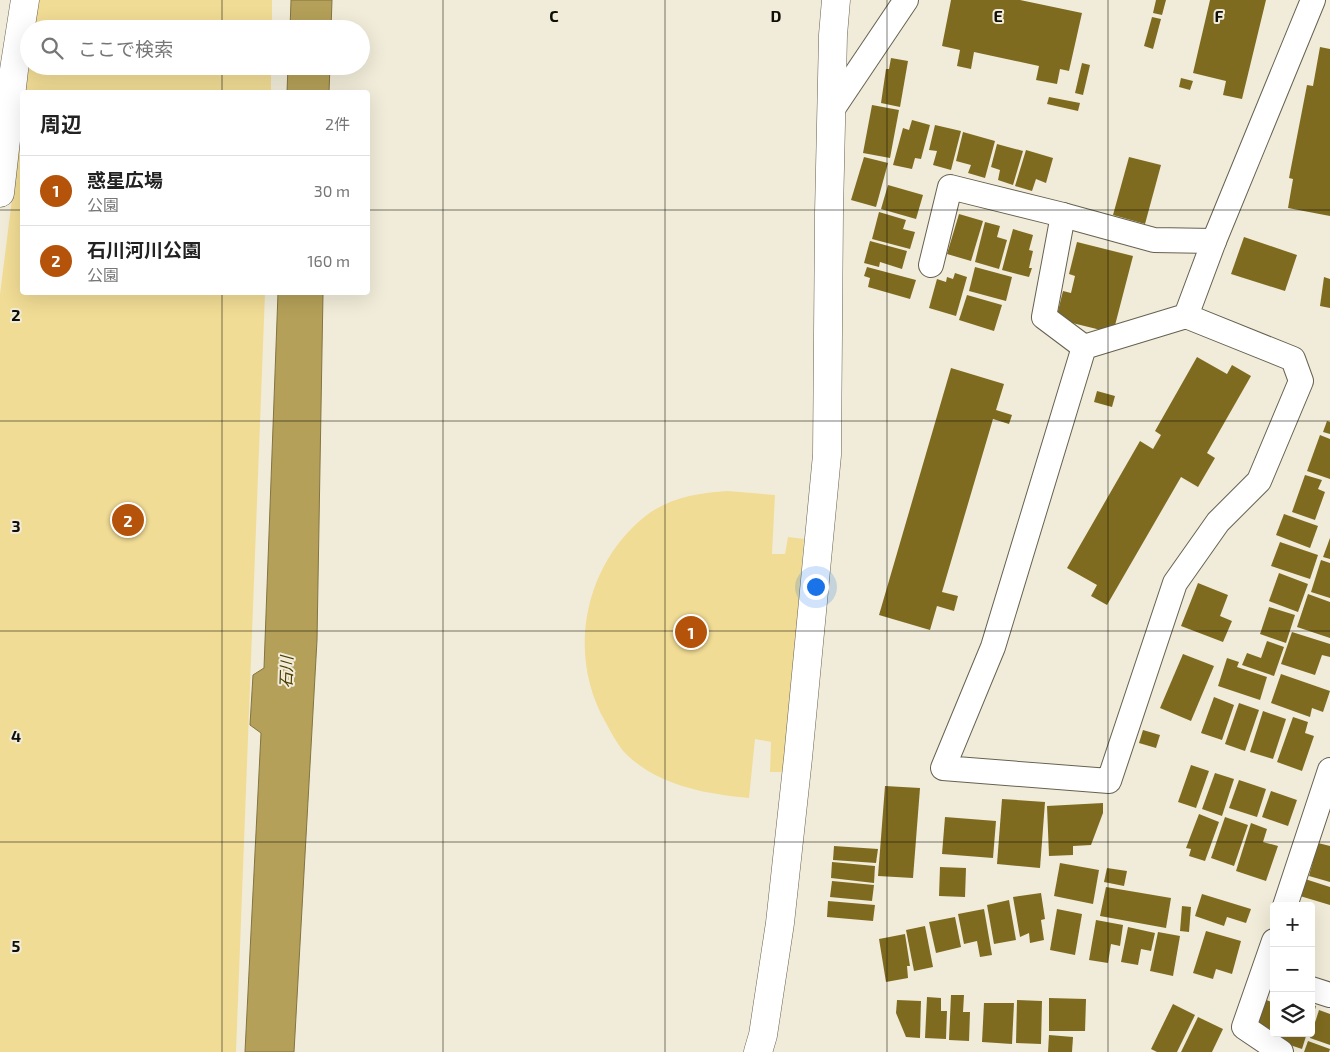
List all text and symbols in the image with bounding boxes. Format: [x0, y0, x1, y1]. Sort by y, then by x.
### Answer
text: C [549, 6, 559, 25]
text: D [771, 6, 782, 25]
text: E [993, 6, 1003, 25]
text: F [1215, 6, 1224, 25]
search box [20, 20, 370, 75]
icon: search [38, 34, 66, 62]
text: ここで検索 [78, 37, 173, 60]
text: 周辺 [40, 111, 82, 136]
text: 2件 [325, 114, 350, 133]
text: 惑星広場 [87, 168, 163, 191]
text: 1 [53, 181, 59, 200]
text: 30 m [314, 181, 350, 200]
text: 公園 [87, 195, 119, 214]
text: 石川河川公園 [87, 238, 201, 261]
text: 2 [51, 251, 61, 270]
text: 160 m [307, 251, 350, 270]
text: 公園 [87, 265, 119, 284]
text: 2 [11, 305, 21, 324]
pin: 2 [112, 501, 144, 539]
text: 3 [11, 516, 21, 535]
your location [803, 574, 829, 600]
pin: 1 [675, 613, 707, 651]
water label: 石川 [275, 654, 296, 688]
text: 4 [11, 726, 21, 745]
map controls [1270, 902, 1315, 1037]
button: + [1270, 902, 1315, 947]
text: 5 [12, 936, 21, 955]
button: − [1270, 947, 1315, 992]
button: layers [1270, 992, 1315, 1037]

